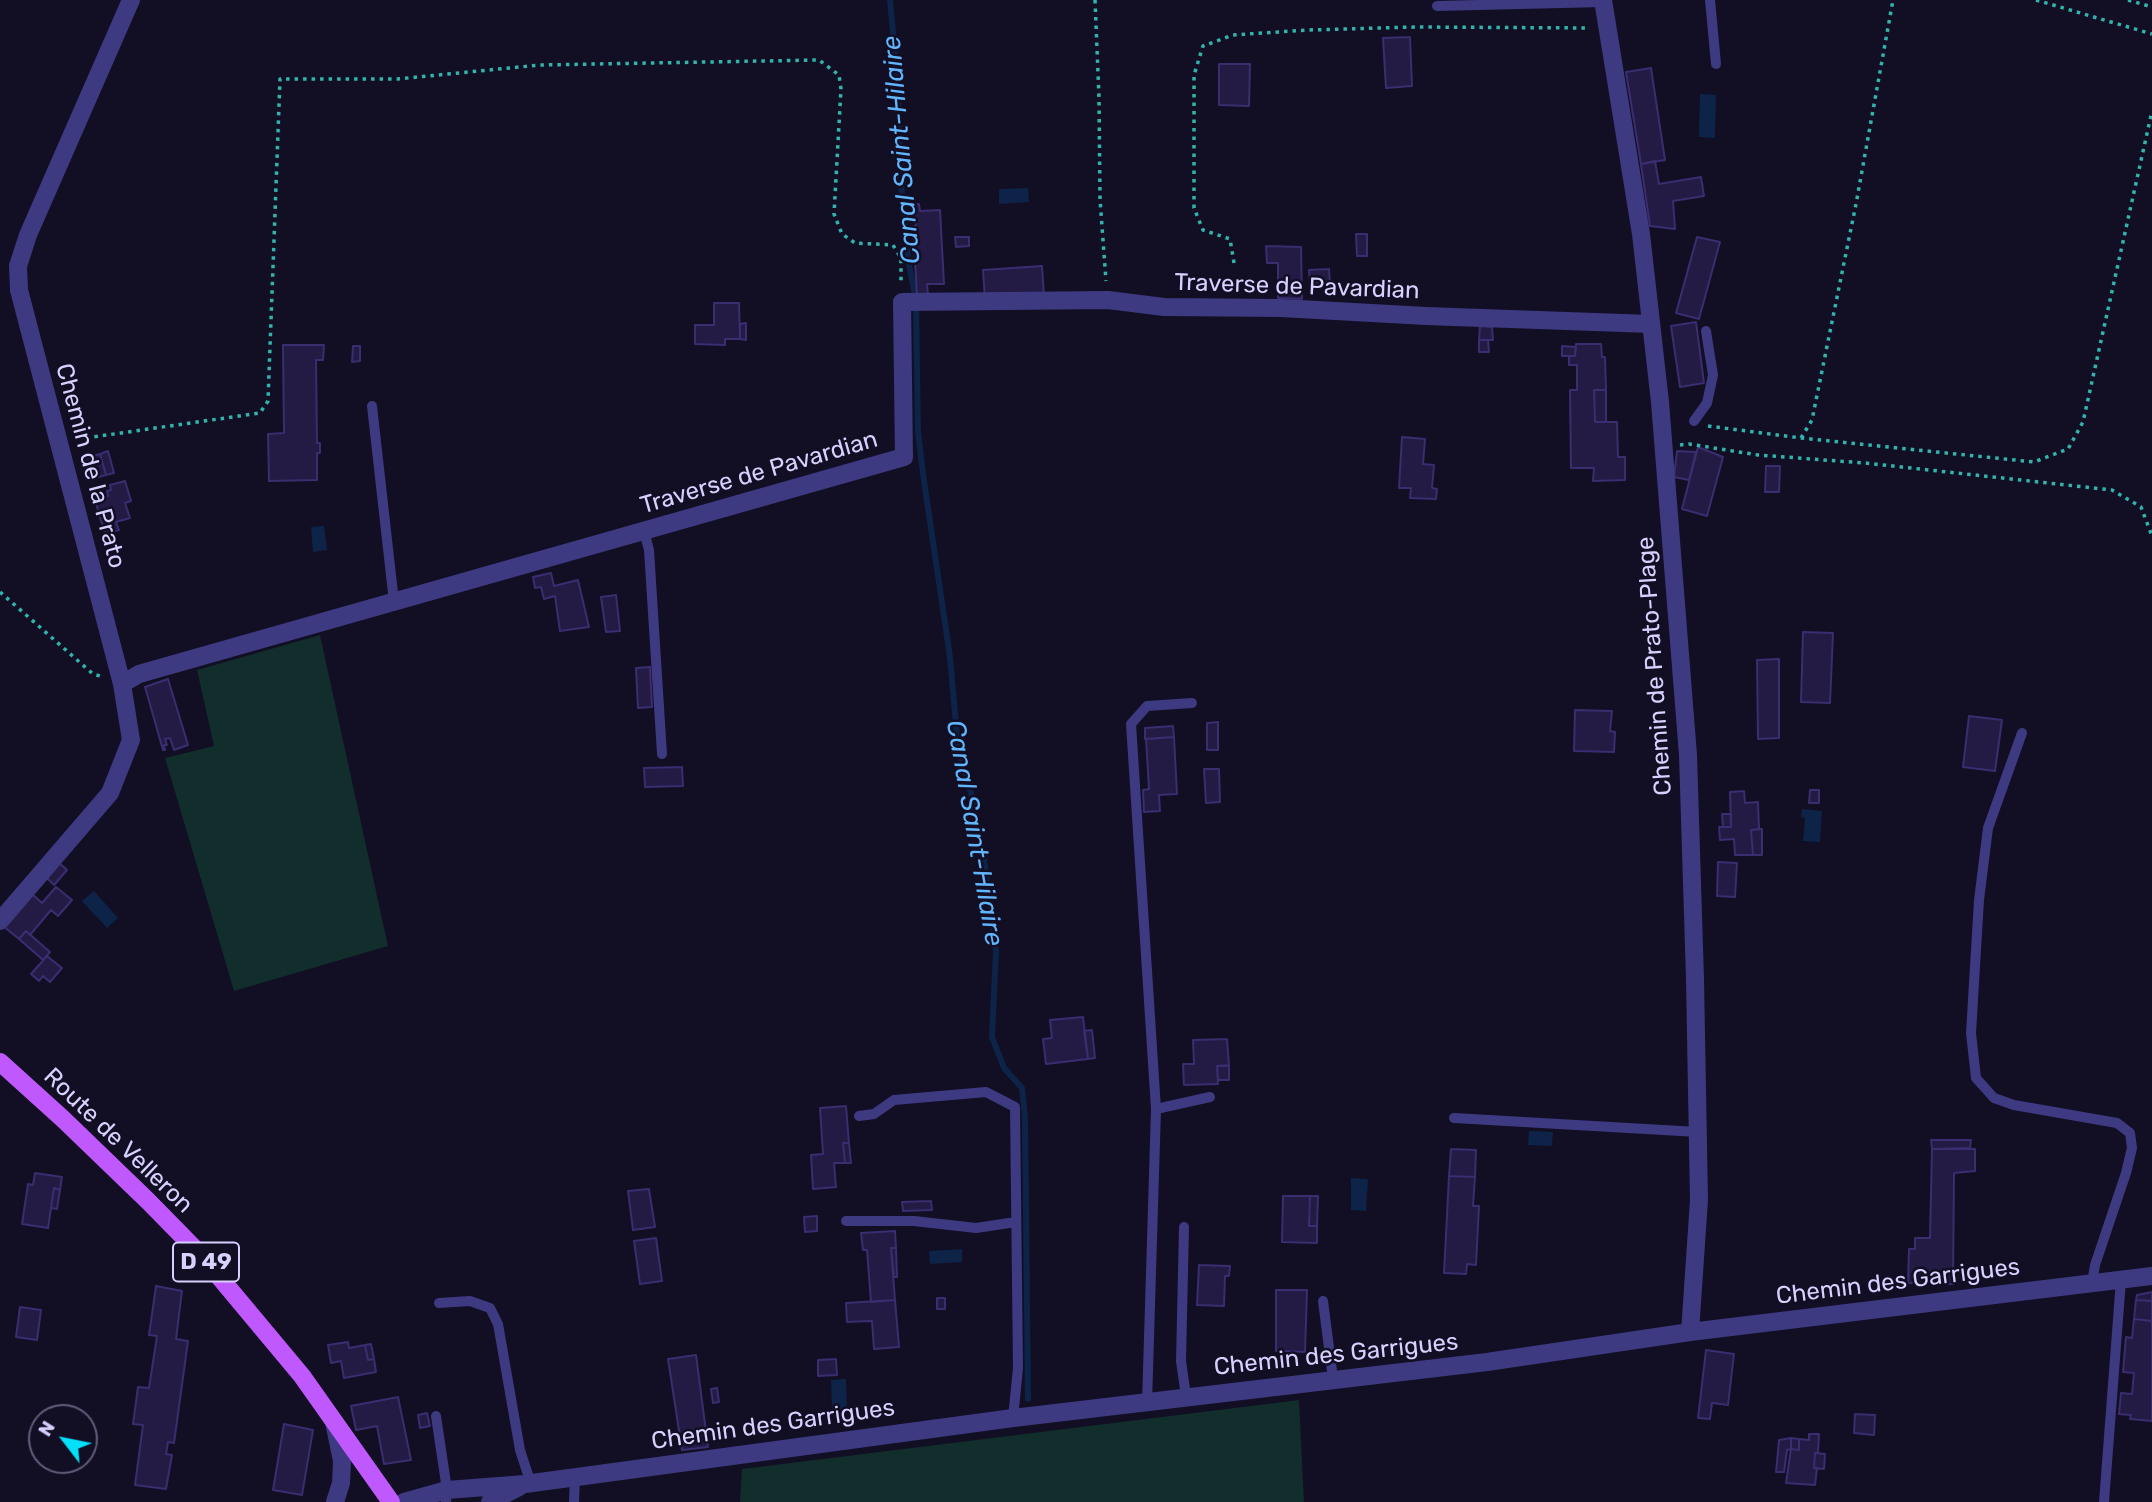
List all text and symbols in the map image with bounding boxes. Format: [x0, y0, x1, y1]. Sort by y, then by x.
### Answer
water label: Canal Saint-Hilaire [876, 35, 928, 265]
street label: Traverse de Pavardian [1174, 268, 1420, 306]
street label: Chemin de la Prato [49, 360, 131, 572]
street label: Traverse de Pavardian [637, 425, 881, 521]
street label: Chemin de Prato-Plage [1632, 536, 1678, 796]
water label: Canal Saint-Hilaire [939, 718, 1009, 948]
street label: Route de Velleron [37, 1062, 199, 1220]
road number: D 49 [173, 1242, 239, 1282]
street label: Chemin des Garrigues [1774, 1253, 2022, 1311]
street label: Chemin des Garrigues [1212, 1328, 1460, 1382]
street label: Chemin des Garrigues [649, 1394, 897, 1456]
north arrow [28, 1404, 98, 1474]
text: N [33, 1417, 60, 1441]

